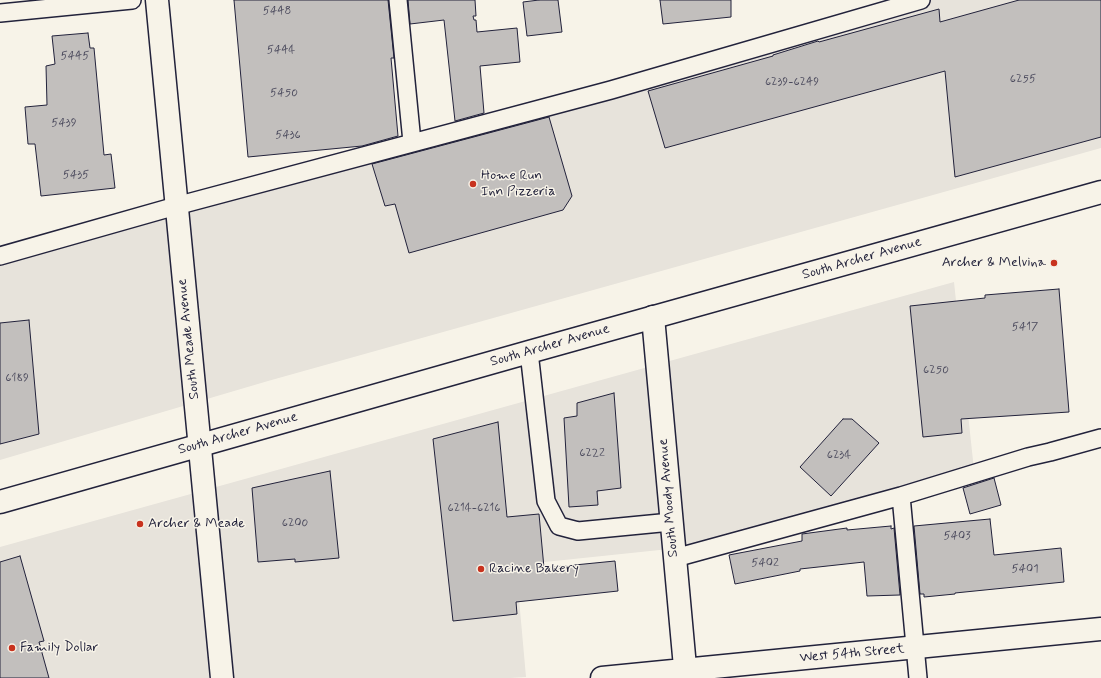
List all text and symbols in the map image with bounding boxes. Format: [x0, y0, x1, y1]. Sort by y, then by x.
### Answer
house number: 5448 [263, 4, 291, 18]
house number: 5444 [267, 43, 295, 57]
house number: 5445 [61, 49, 89, 63]
house number: 6255 [1010, 72, 1036, 86]
house number: 6239-6249 [765, 75, 819, 89]
house number: 5450 [270, 86, 298, 100]
house number: 5439 [51, 116, 77, 130]
house number: 5436 [275, 128, 301, 142]
house number: 5435 [63, 168, 89, 182]
place label: Home Run Inn Pizzeria [481, 168, 555, 200]
marker: Home Run Inn Pizzeria [468, 179, 478, 189]
street label: South Archer Avenue [800, 234, 924, 284]
place label: Archer & Melvina [942, 255, 1046, 271]
marker: Archer & Melvina [1049, 258, 1059, 268]
street label: South Meade Avenue [174, 278, 204, 400]
house number: 5417 [1012, 320, 1038, 334]
street label: South Archer Avenue [488, 321, 612, 371]
house number: 6250 [923, 363, 949, 377]
house number: 6189 [5, 371, 29, 385]
street label: South Archer Avenue [176, 409, 300, 459]
street label: South Moody Avenue [655, 438, 683, 558]
house number: 6222 [579, 446, 605, 460]
house number: 6234 [827, 448, 851, 462]
house number: 6214-6216 [448, 501, 500, 515]
place label: Archer & Meade [148, 516, 245, 532]
house number: 6200 [282, 516, 308, 530]
marker: Archer & Meade [135, 519, 145, 529]
house number: 5403 [943, 529, 971, 543]
house number: 5402 [751, 556, 779, 570]
place label: Racine Bakery [489, 561, 579, 577]
house number: 5401 [1011, 562, 1039, 576]
marker: Racine Bakery [476, 564, 486, 574]
place label: Family Dollar [20, 640, 98, 656]
street label: West 54th Street [799, 641, 905, 667]
marker: Family Dollar [7, 643, 17, 653]

